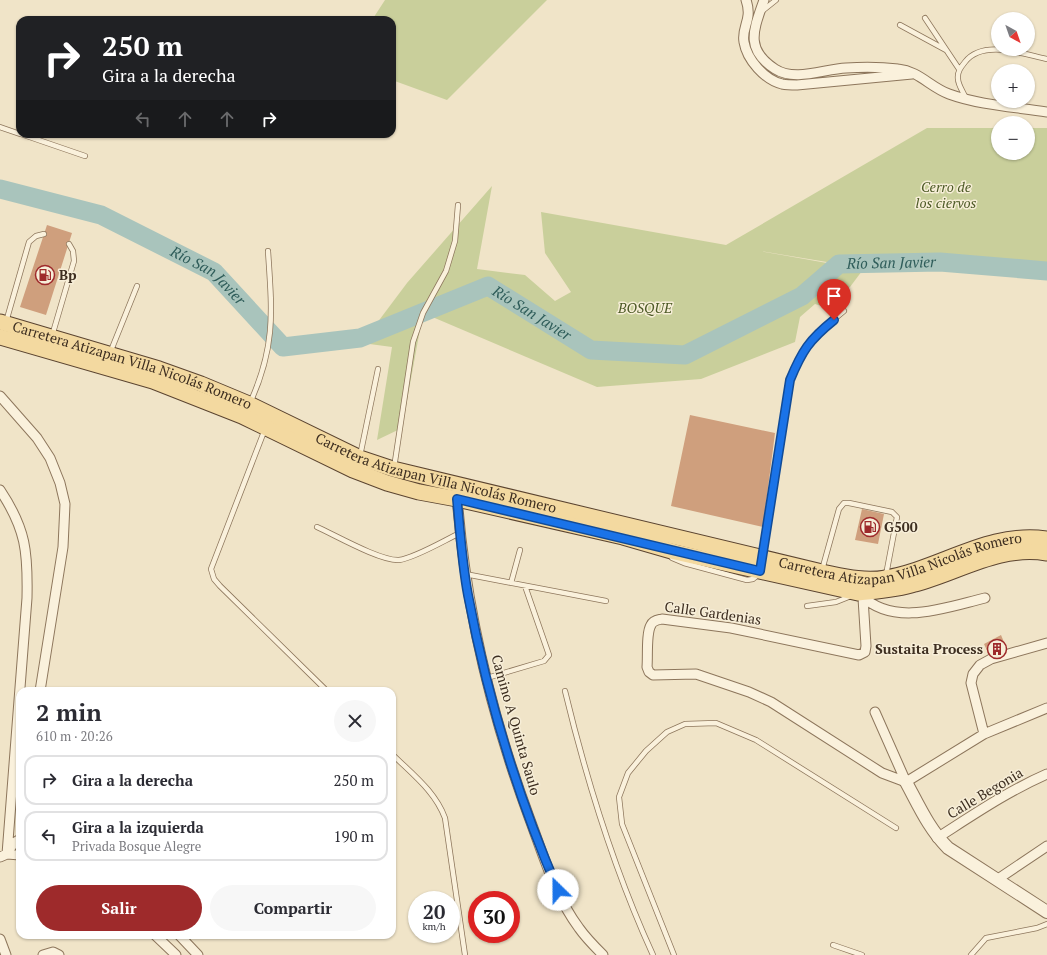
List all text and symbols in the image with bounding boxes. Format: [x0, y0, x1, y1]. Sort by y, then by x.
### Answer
north arrow [991, 12, 1035, 56]
map controls [991, 12, 1035, 160]
text: 250 m [102, 27, 183, 64]
icon: right [36, 32, 88, 84]
text: Gira a la derecha [102, 63, 236, 87]
button: + [991, 64, 1035, 108]
icon: left [132, 108, 154, 130]
icon: ahead [174, 108, 196, 130]
icon: ahead [216, 108, 238, 130]
icon: right [258, 108, 280, 130]
button: − [991, 116, 1035, 160]
park label: Cerro de los ciervos [916, 177, 977, 212]
water label: Río San Javier [167, 240, 251, 310]
water label: Río San Javier [845, 251, 937, 273]
fuel station icon: Bp [34, 264, 56, 286]
place label: Bp [59, 265, 77, 284]
pin [817, 279, 851, 320]
water label: Río San Javier [488, 280, 577, 345]
icon: arrive [823, 285, 845, 307]
park label: BOSQUE [617, 298, 673, 317]
street label: Carretera Atizapan Villa Nicolás Romero [10, 316, 255, 413]
street label: Carretera Atizapan Villa Nicolás Romero [313, 428, 559, 517]
fuel station icon: G500 [859, 516, 881, 538]
place label: G500 [884, 517, 918, 536]
street label: Carretera Atizapan Villa Nicolás Romero [777, 528, 1023, 588]
street label: Calle Gardenias [663, 596, 763, 629]
building icon: Sustaita Process [986, 638, 1008, 660]
place label: Sustaita Process [875, 639, 983, 658]
street label: Camino A Quinta Saulo [487, 652, 546, 798]
text: 2 min [36, 696, 102, 728]
button: close [334, 700, 376, 742]
text: 610 m · 20:26 [36, 727, 113, 745]
street label: Calle Begonia [943, 762, 1026, 823]
icon: right [38, 769, 60, 791]
text: Gira a la derecha [72, 770, 193, 790]
text: 250 m [333, 770, 374, 790]
text: Gira a la izquierda [72, 817, 204, 837]
icon: left [38, 825, 60, 847]
text: 190 m [333, 826, 374, 846]
text: Privada Bosque Alegre [72, 837, 201, 855]
position arrow [537, 869, 579, 911]
button: Salir [36, 885, 202, 931]
button: Compartir [210, 885, 376, 931]
speed limit sign: 30 [468, 891, 520, 943]
text: 20 [423, 898, 445, 925]
text: km/h [422, 920, 446, 933]

